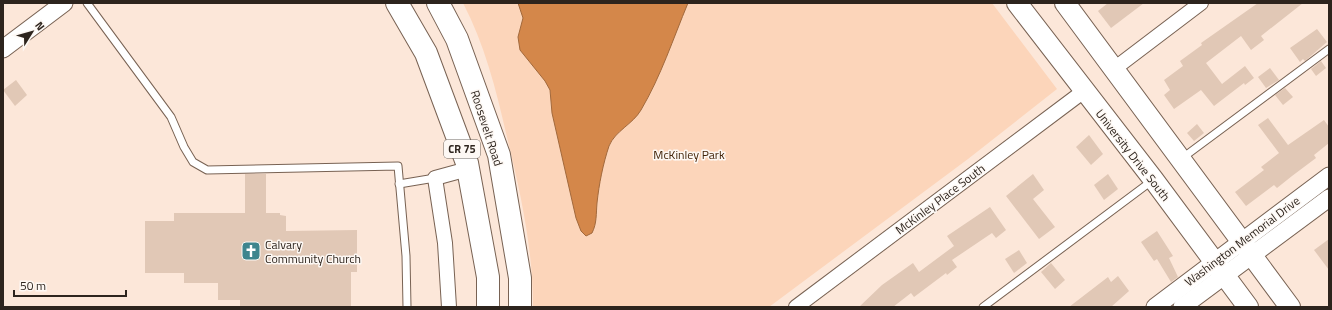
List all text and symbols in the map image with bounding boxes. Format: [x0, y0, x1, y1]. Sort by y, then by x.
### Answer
north arrow [12, 12, 52, 52]
text: N [31, 18, 49, 34]
street label: Roosevelt Road [466, 88, 508, 168]
street label: University Drive South [1091, 105, 1175, 205]
road number: CR 75 [444, 140, 480, 158]
park label: McKinley Park [653, 145, 725, 164]
street label: McKinley Place South [891, 159, 989, 239]
street label: Washington Memorial Drive [1180, 191, 1304, 291]
place label: Calvary Community Church [265, 235, 361, 268]
church icon: Calvary Community Church [240, 240, 262, 262]
scale bar [14, 272, 126, 298]
text: 50 m [20, 276, 46, 295]

